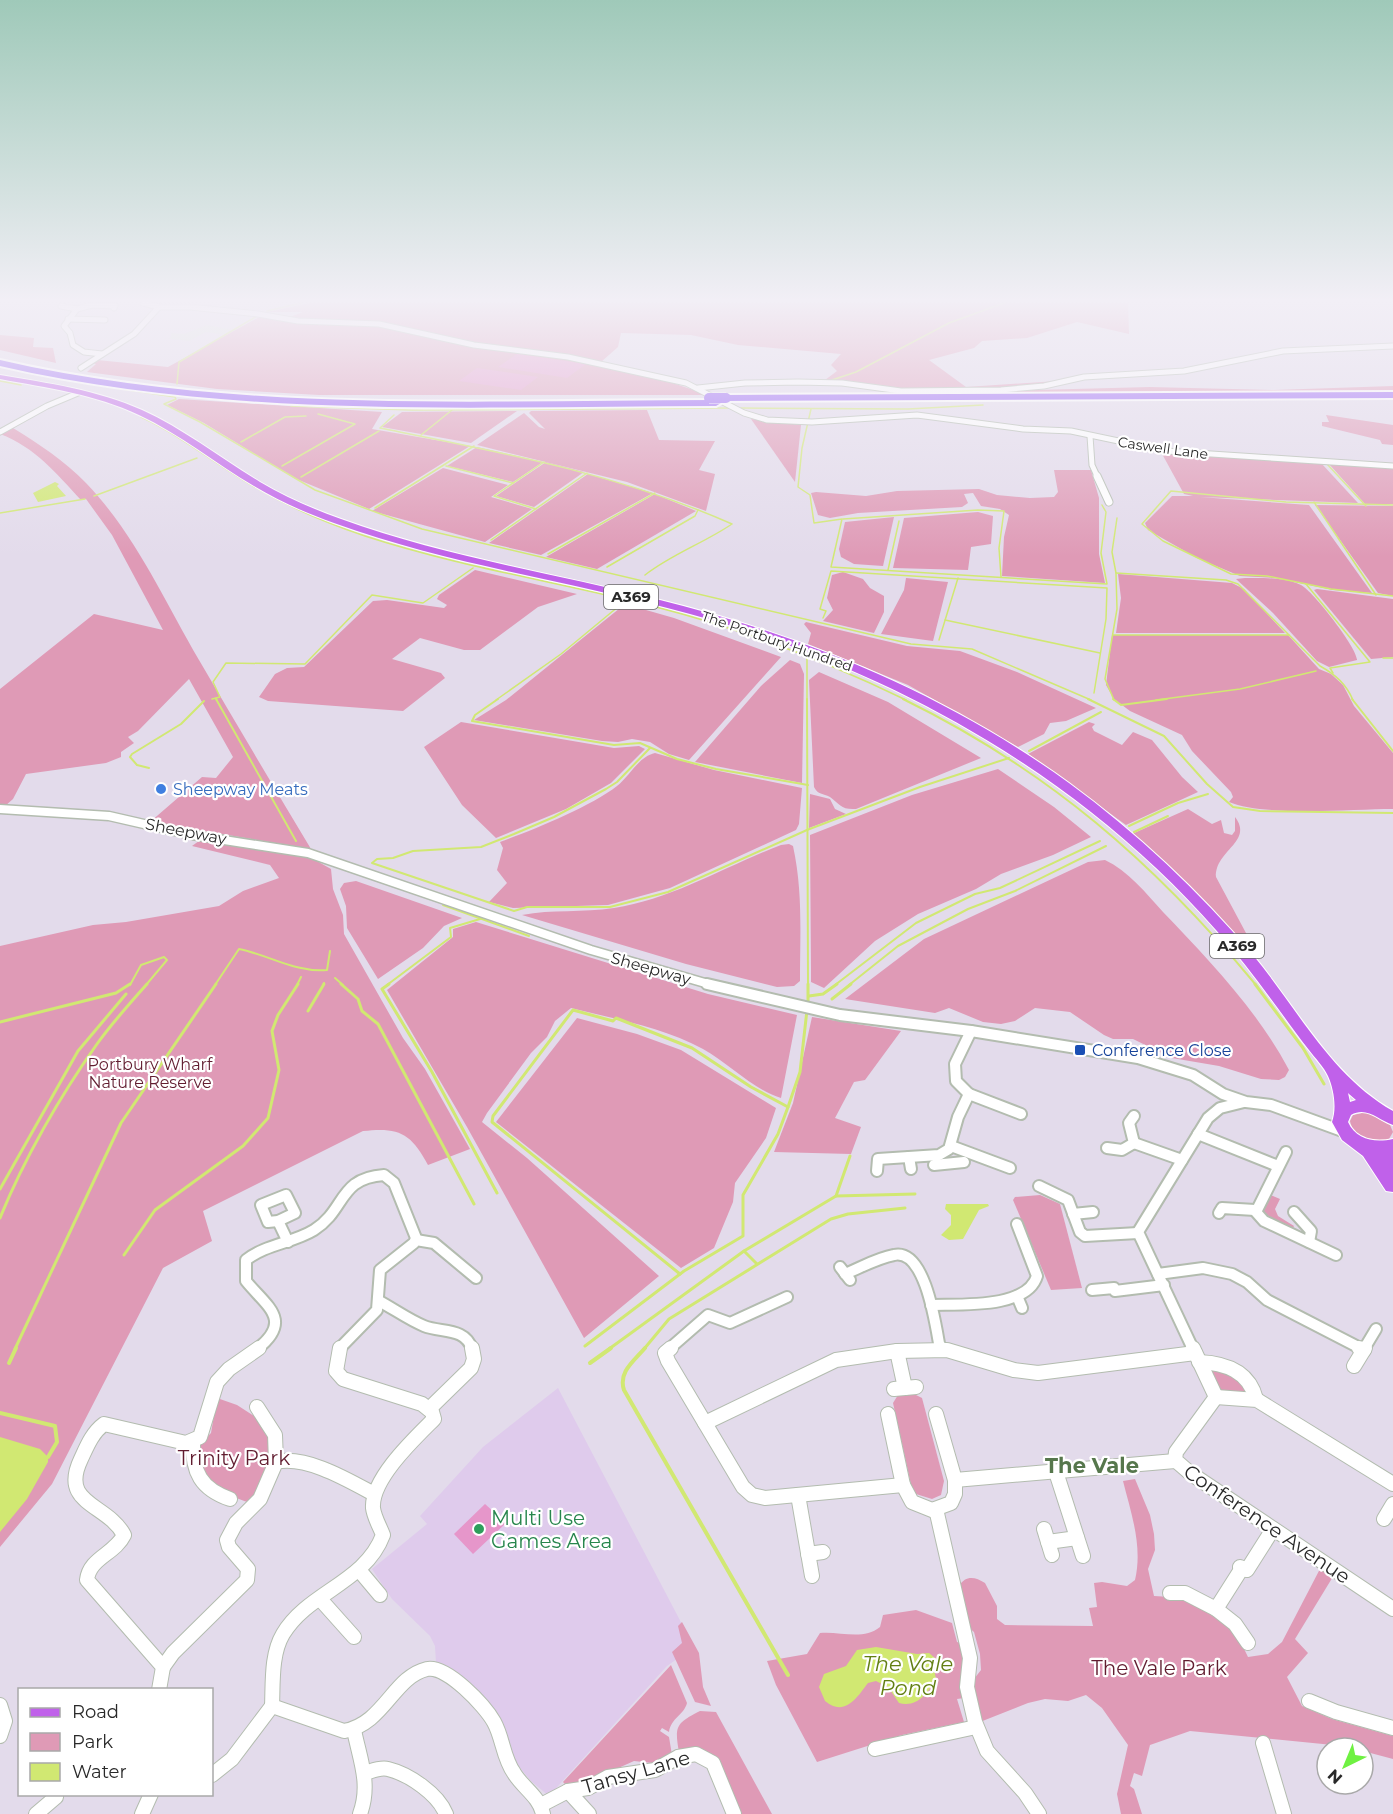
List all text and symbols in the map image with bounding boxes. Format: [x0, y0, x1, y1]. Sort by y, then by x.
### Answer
street label: Caswell Lane [1117, 433, 1209, 463]
road number: A369 [604, 585, 658, 609]
street label: The Portbury Hundred [699, 607, 855, 675]
place label: Sheepway Meats [173, 780, 308, 799]
marker: Sheepway Meats [154, 782, 168, 796]
street label: Sheepway [144, 814, 228, 849]
road number: A369 [1210, 934, 1264, 958]
street label: Sheepway [609, 948, 693, 989]
place label: Conference Close [1092, 1041, 1231, 1060]
marker: Conference Close [1073, 1043, 1087, 1057]
park label: Portbury Wharf Nature Reserve [88, 1055, 213, 1092]
park label: Trinity Park [178, 1446, 290, 1470]
district label: The Vale [1045, 1453, 1139, 1478]
street label: Conference Avenue [1179, 1459, 1355, 1589]
place label: Multi Use Games Area [491, 1506, 612, 1553]
marker: Multi Use Games Area [472, 1522, 486, 1536]
water label: The Vale Pond [863, 1651, 953, 1700]
park label: The Vale Park [1091, 1656, 1227, 1680]
legend [18, 1688, 213, 1796]
text: Road [72, 1701, 119, 1723]
text: Park [72, 1731, 113, 1753]
north arrow [1315, 1736, 1375, 1796]
street label: Tansy Lane [579, 1745, 693, 1799]
text: Water [72, 1761, 127, 1783]
text: N [1324, 1765, 1346, 1788]

